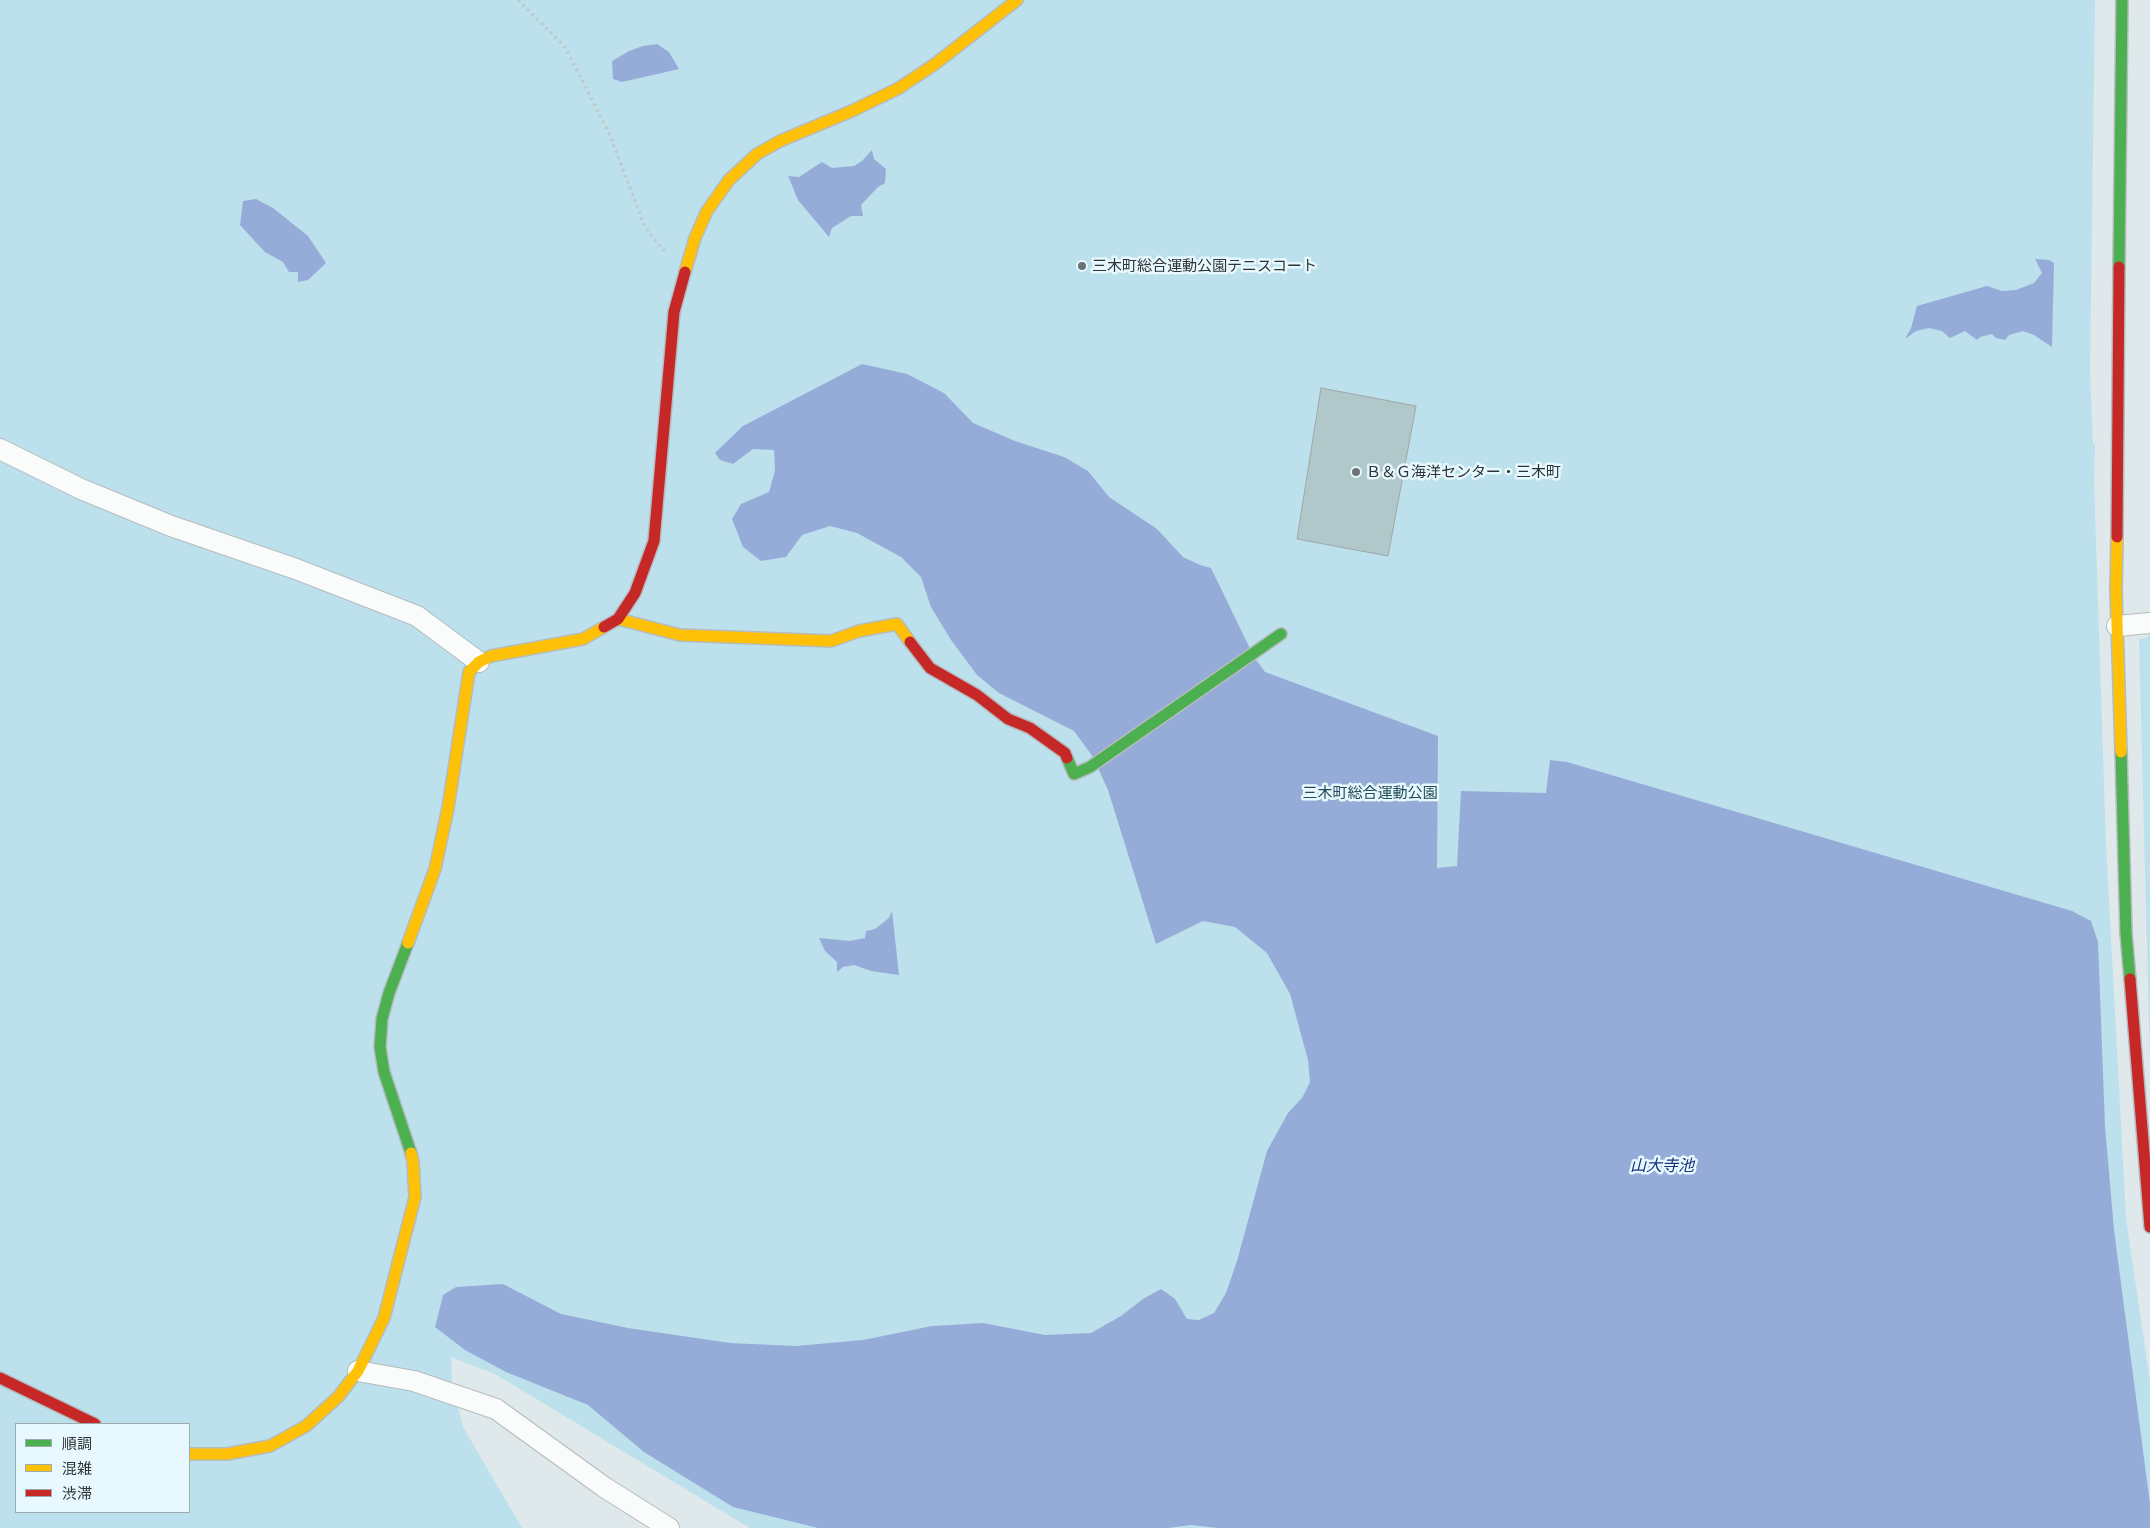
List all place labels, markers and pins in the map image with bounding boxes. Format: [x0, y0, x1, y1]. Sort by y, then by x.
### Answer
place label: 三木町総合運動公園テニスコート [1092, 257, 1317, 275]
marker: 三木町総合運動公園テニスコート [1076, 260, 1088, 272]
place label: Ｂ＆Ｇ海洋センター・三木町 [1366, 463, 1561, 481]
marker: Ｂ＆Ｇ海洋センター・三木町 [1350, 466, 1362, 478]

